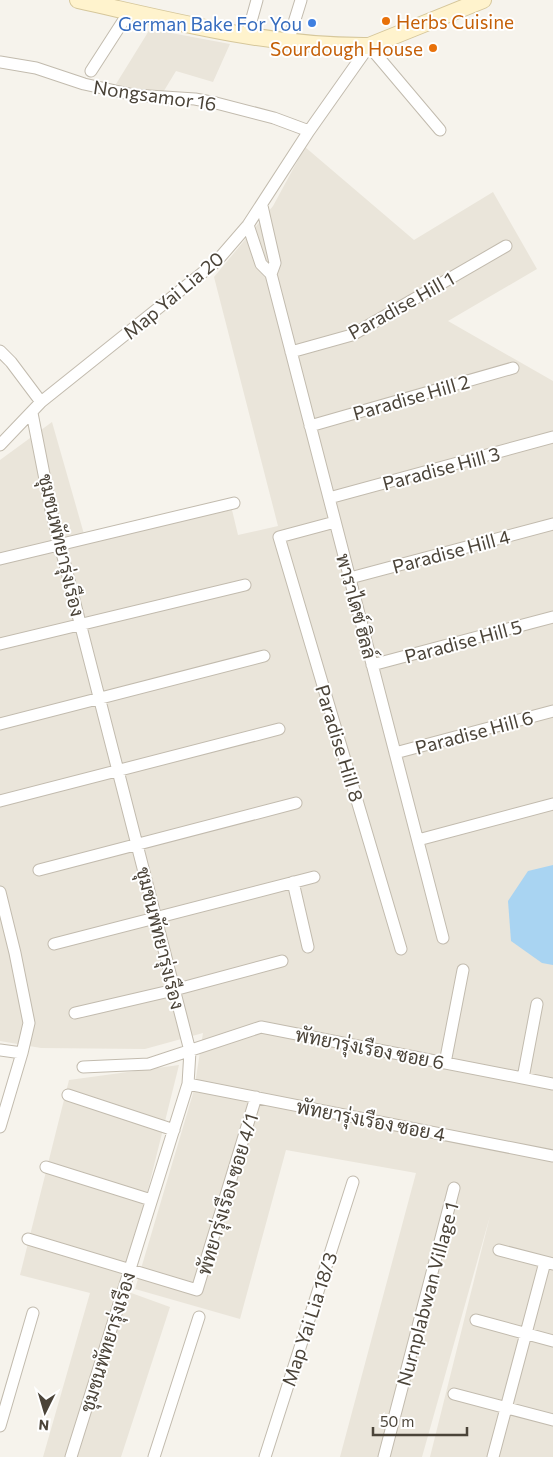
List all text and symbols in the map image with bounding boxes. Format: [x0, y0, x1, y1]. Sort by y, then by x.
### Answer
place label: Herbs Cuisine [396, 10, 514, 33]
place label: German Bake For You [118, 12, 302, 35]
marker: Herbs Cuisine [380, 15, 392, 27]
marker: German Bake For You [306, 17, 318, 29]
place label: Sourdough House [270, 37, 423, 60]
marker: Sourdough House [427, 42, 439, 54]
street label: Nongsamor 16 [92, 75, 218, 115]
street label: Map Yai Lia 20 [118, 246, 228, 344]
street label: Paradise Hill 1 [344, 266, 458, 344]
street label: Paradise Hill 2 [350, 369, 472, 425]
street label: Paradise Hill 3 [380, 441, 502, 495]
street label: ชุมชนพัทยารุ่งเรือง [32, 471, 90, 619]
street label: Paradise Hill 4 [389, 524, 513, 578]
street label: พาราไดซ์ ฮิลล์ [332, 551, 382, 661]
street label: Paradise Hill 5 [402, 614, 524, 668]
street label: Paradise Hill 8 [311, 682, 369, 804]
street label: Paradise Hill 6 [412, 705, 536, 759]
street label: ชุมชนพัทยารุ่งเรือง [130, 865, 190, 1012]
street label: พัทยารุ่งเรือง ซอย 6 [293, 1022, 447, 1076]
street label: พัทยารุ่งเรือง ซอย 4 [294, 1094, 447, 1148]
street label: พัทยารุ่งเรือง ซอย 4/1 [191, 1110, 264, 1278]
street label: Nurnplabwan Village 1 [391, 1200, 463, 1388]
street label: Map Yai Lia 18/3 [276, 1249, 342, 1389]
street label: ชุมชนพัทยารุ่งเรือง [75, 1269, 141, 1416]
north arrow [20, 1387, 70, 1437]
scale bar [373, 1404, 467, 1436]
text: 50 m [380, 1412, 414, 1430]
text: N [38, 1417, 50, 1434]

